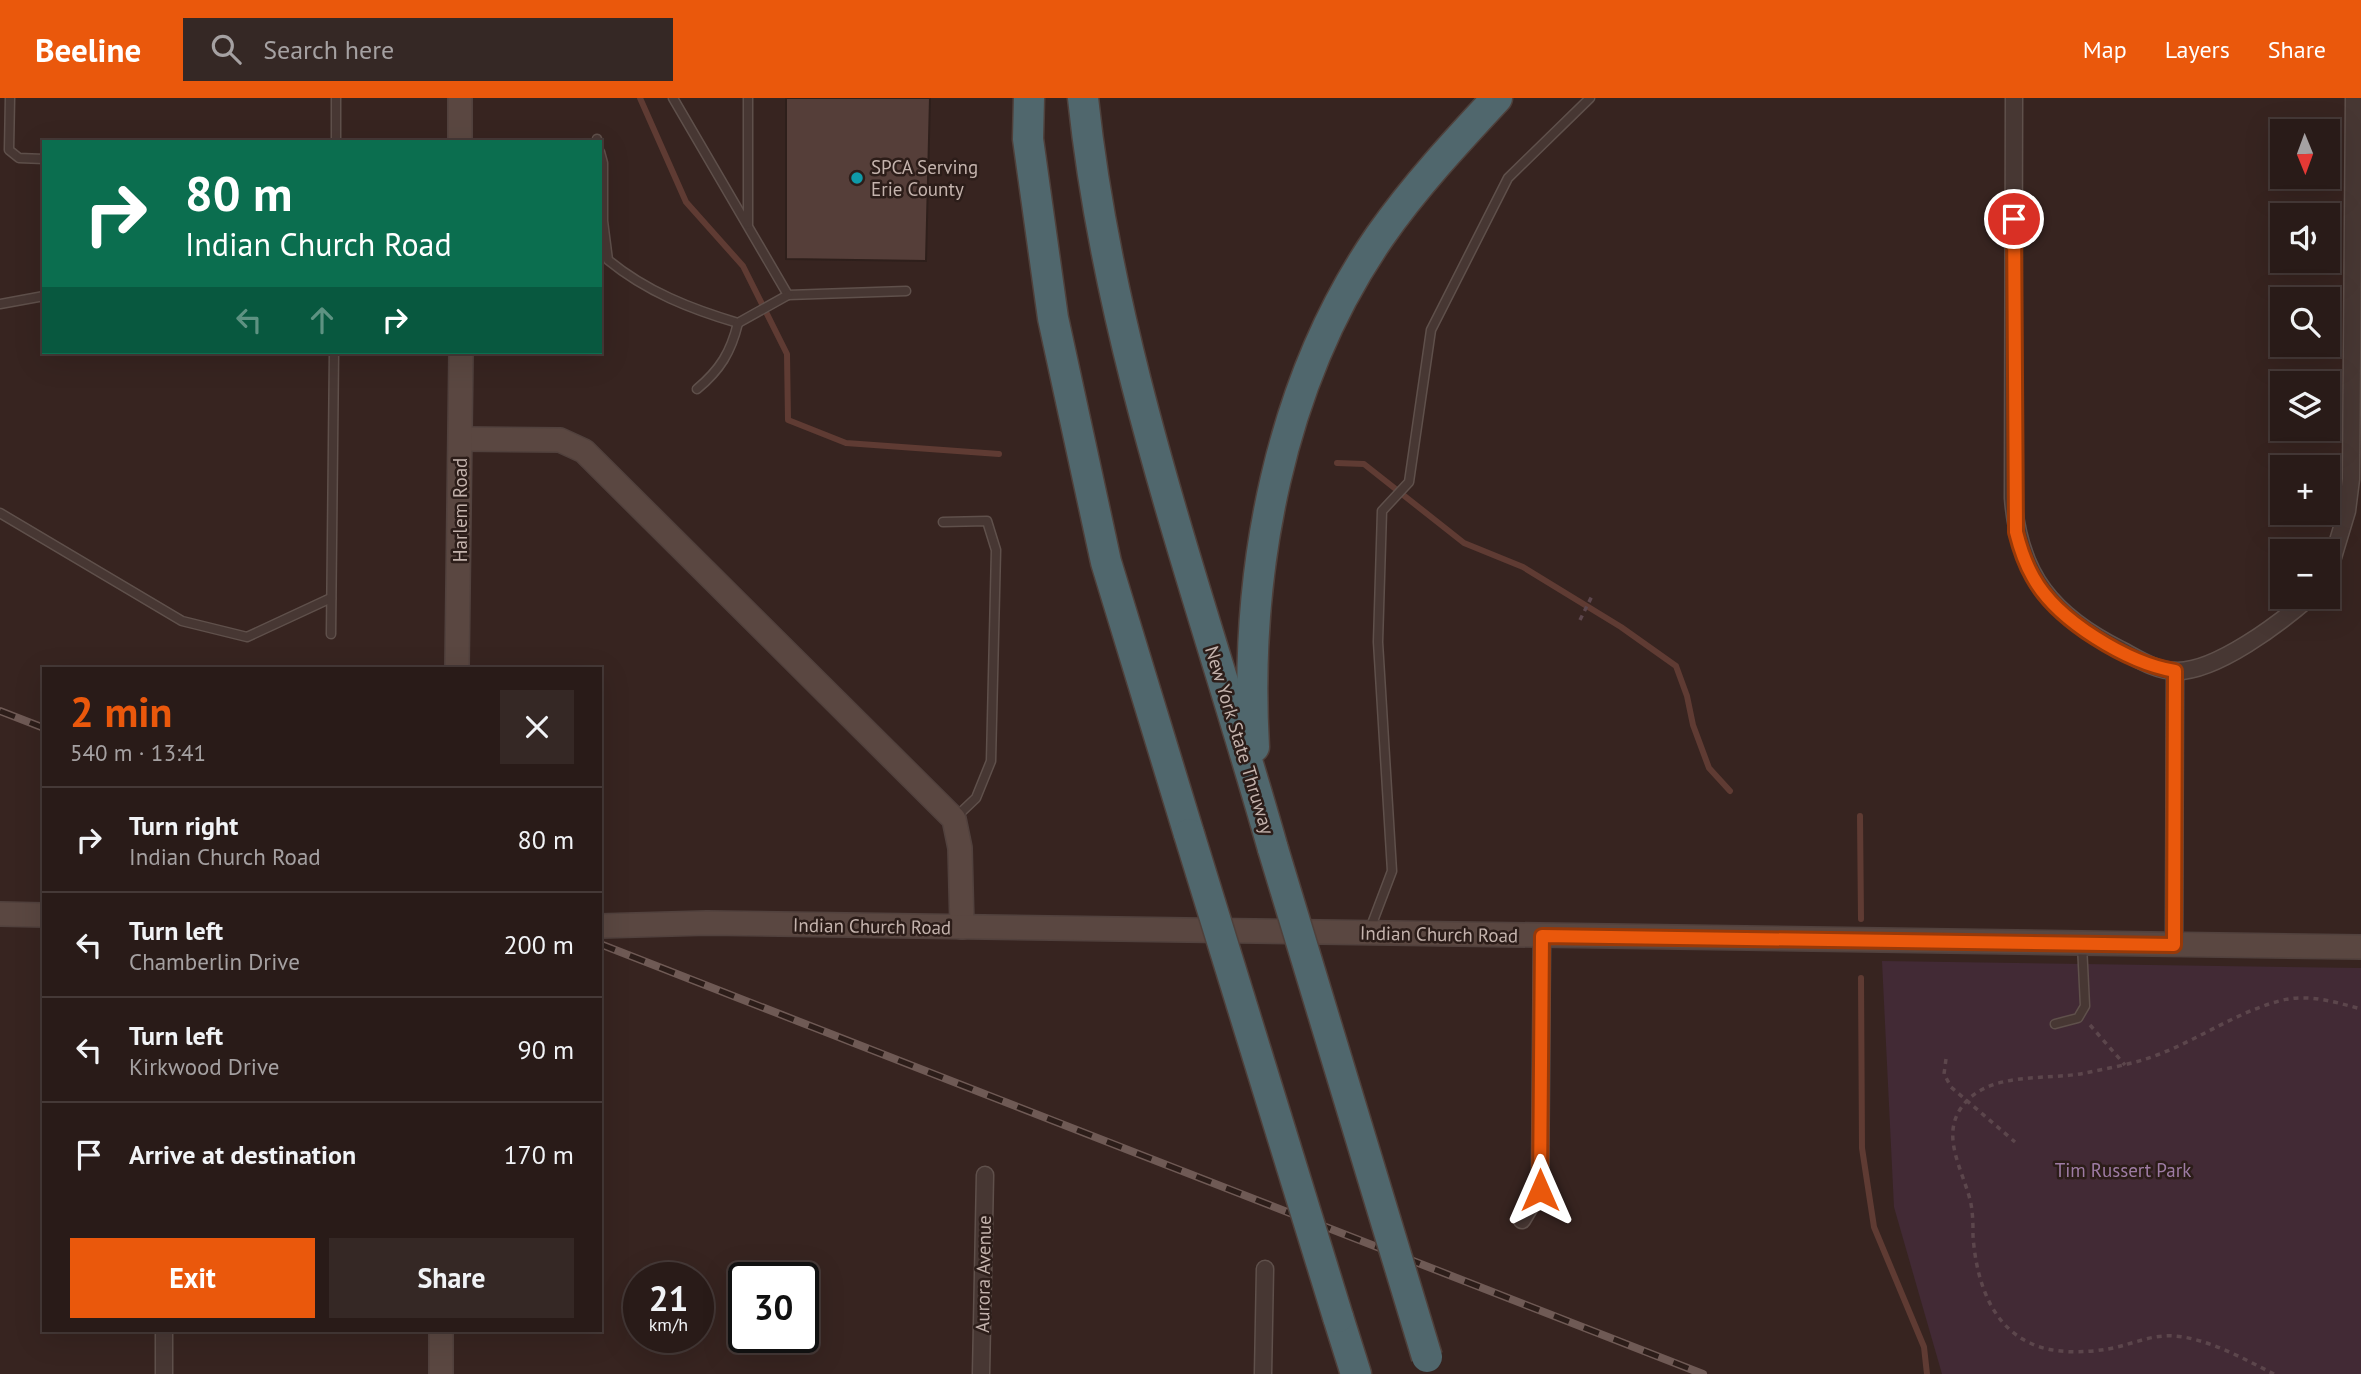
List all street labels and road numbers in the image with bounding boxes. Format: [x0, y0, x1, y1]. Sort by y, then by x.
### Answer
street label: Harlem Road [448, 458, 472, 562]
street label: New York State Thruway [1200, 643, 1280, 837]
street label: Indian Church Road [793, 913, 951, 939]
street label: Indian Church Road [1360, 921, 1518, 947]
street label: Aurora Avenue [970, 1215, 996, 1333]

